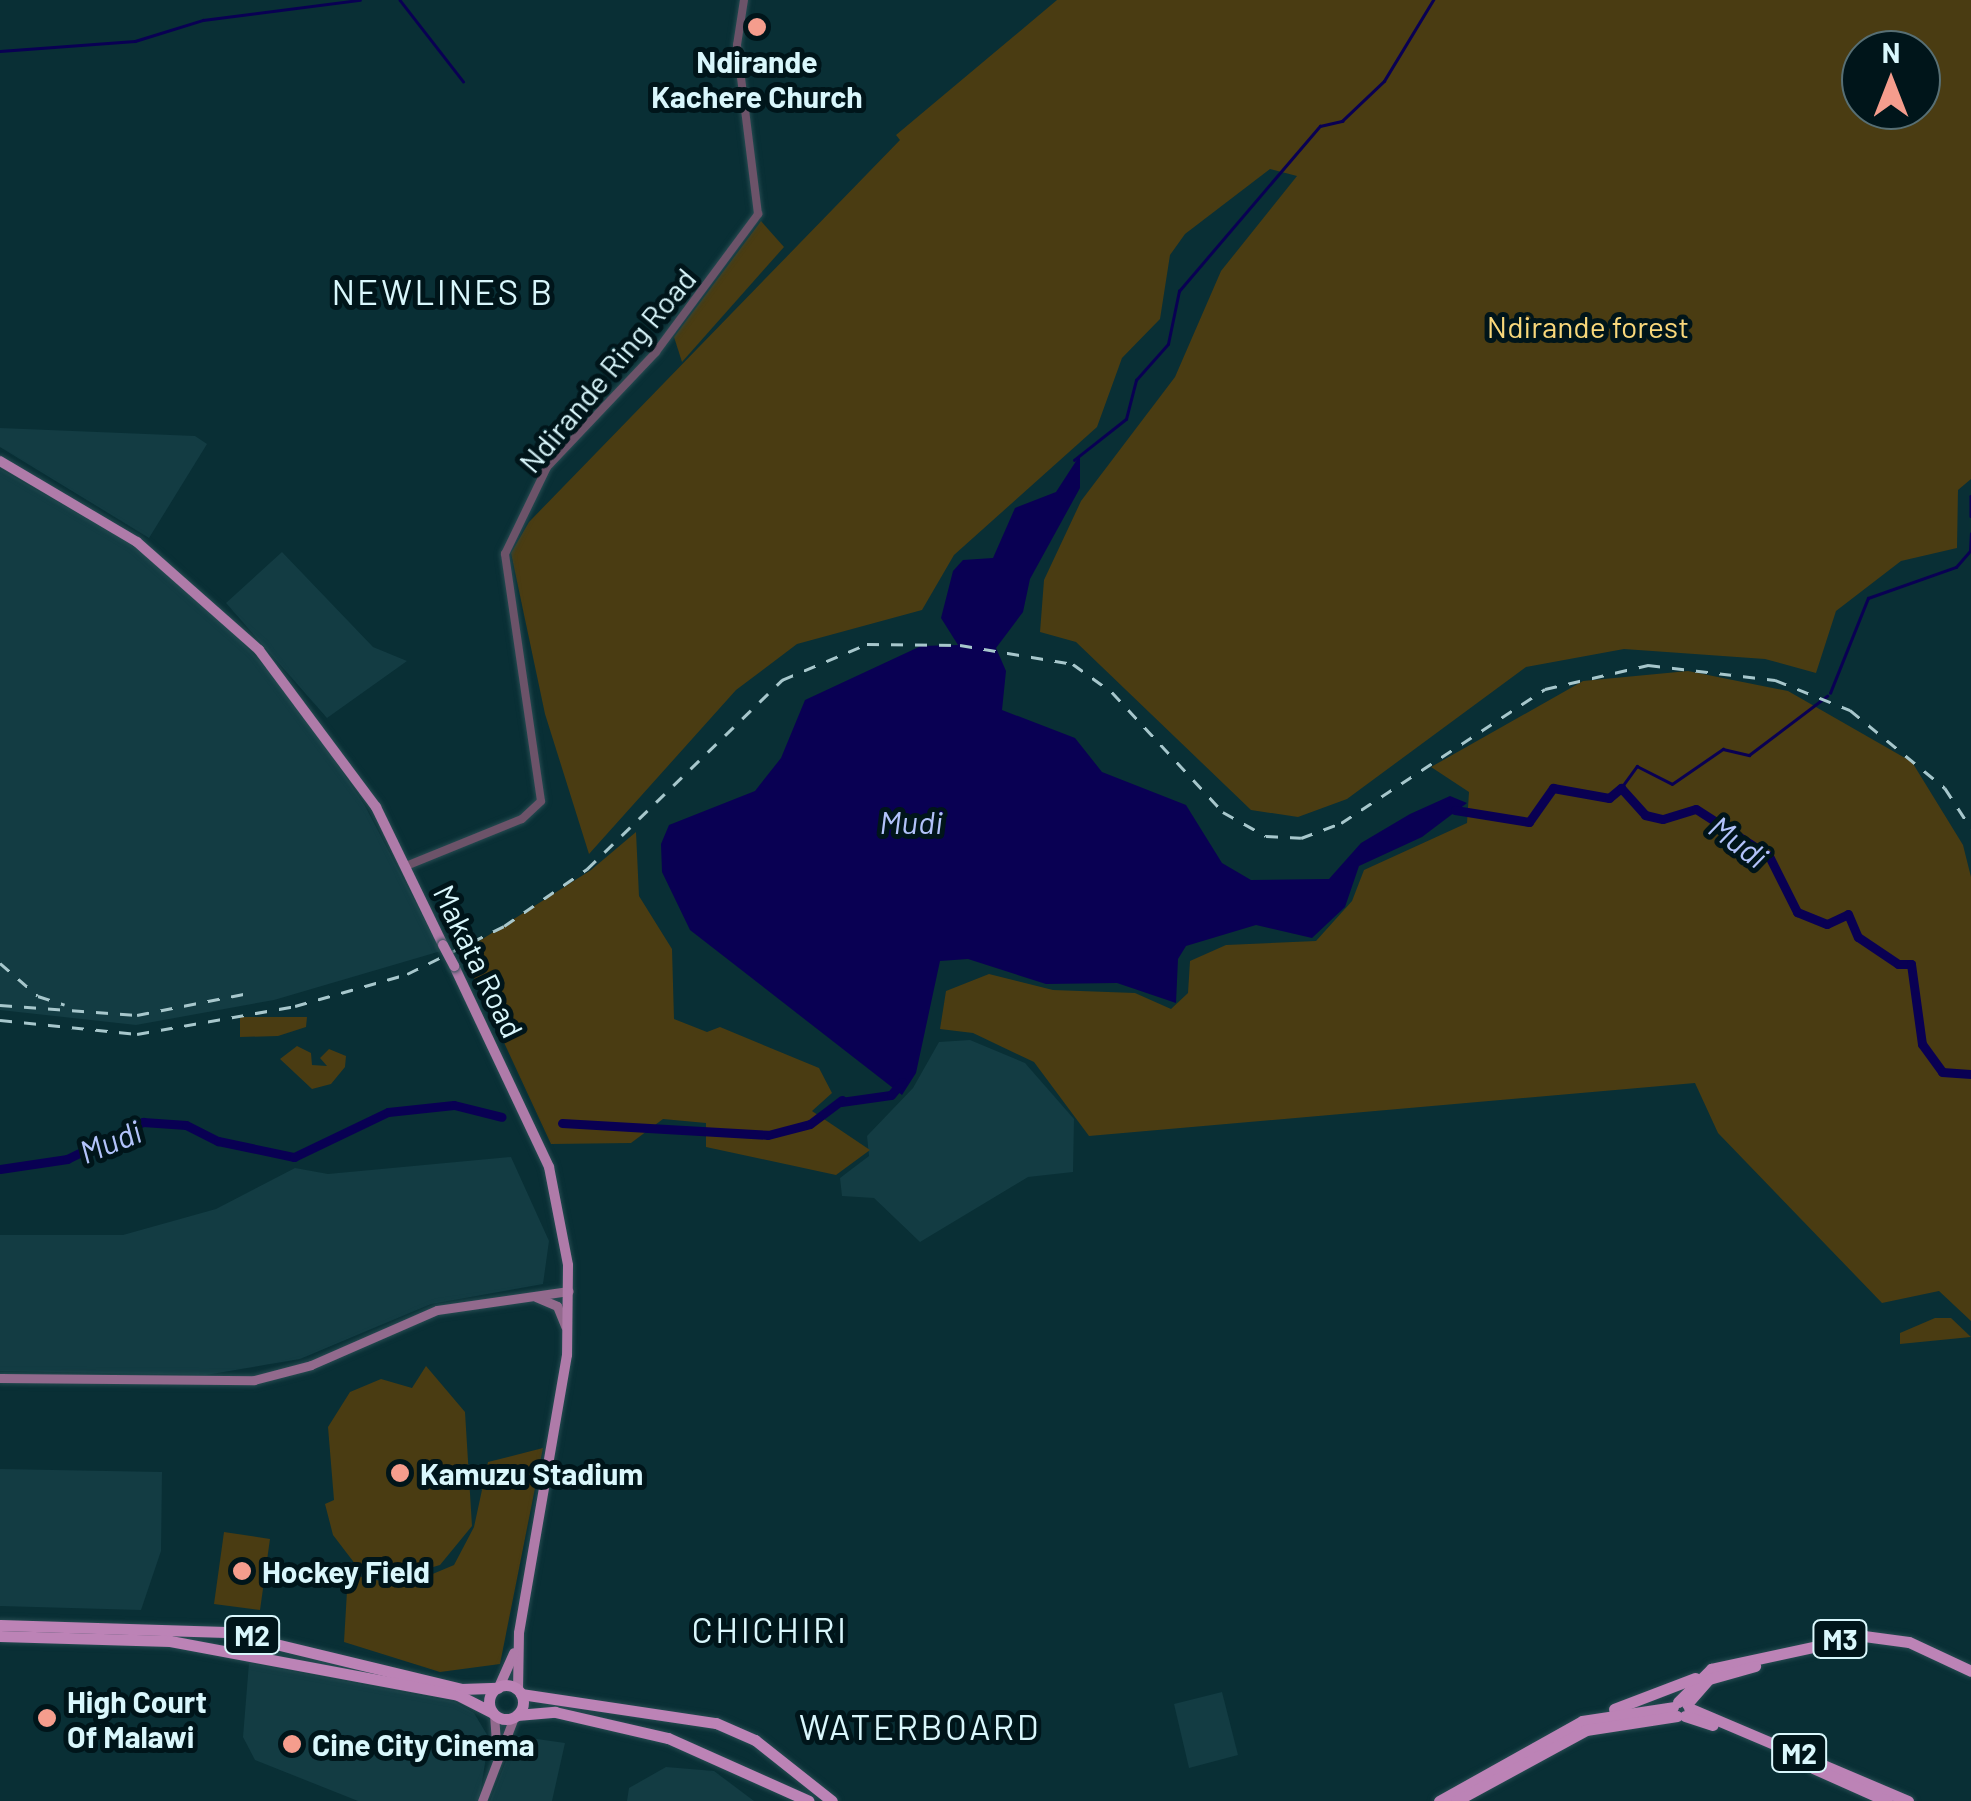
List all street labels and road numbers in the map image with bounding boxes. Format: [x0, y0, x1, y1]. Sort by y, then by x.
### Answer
street label: Ndirande Ring Road [511, 261, 703, 479]
street label: Makata Road [427, 879, 531, 1043]
road number: M2 [222, 1612, 282, 1658]
road number: M3 [1810, 1616, 1870, 1662]
road number: M2 [1769, 1730, 1829, 1776]

